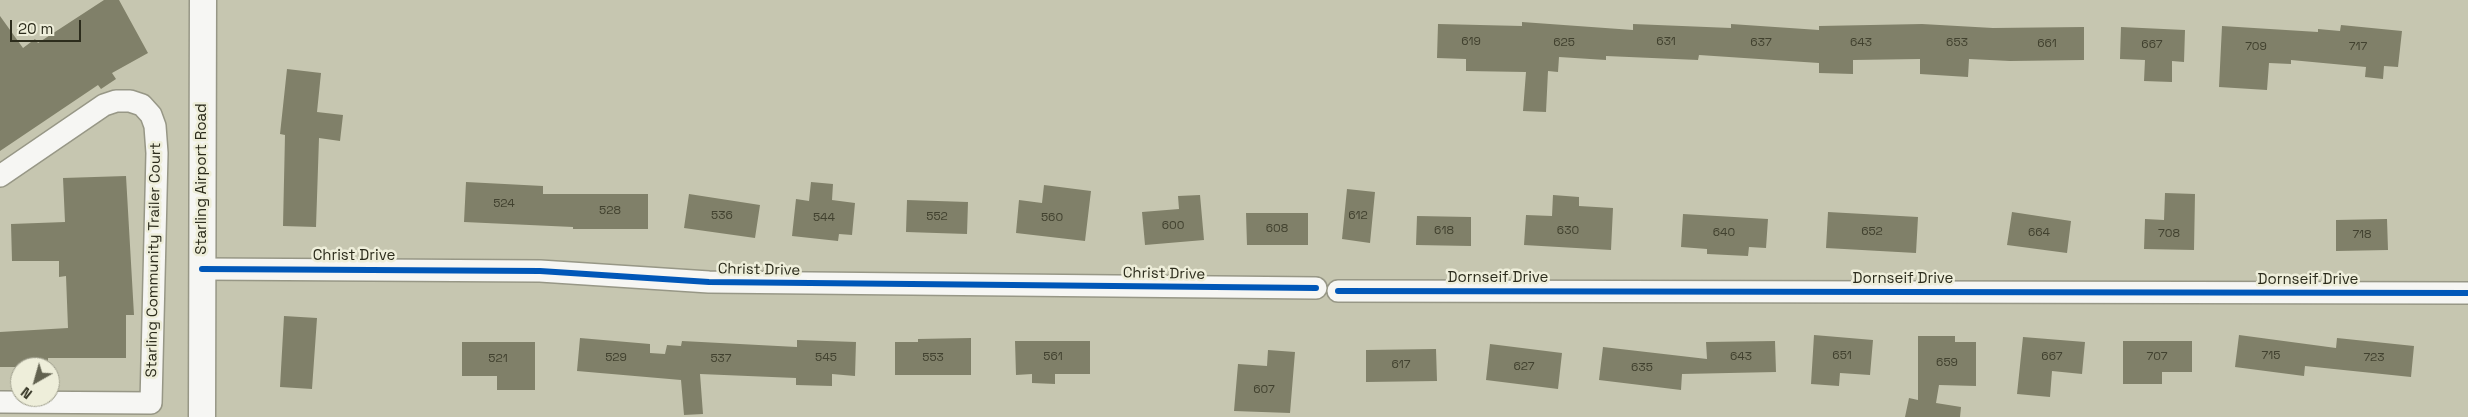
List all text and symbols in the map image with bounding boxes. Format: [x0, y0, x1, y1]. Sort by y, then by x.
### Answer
scale bar [12, 10, 84, 42]
text: 20 m [18, 19, 53, 38]
house number: 619 [1461, 35, 1481, 49]
house number: 631 [1656, 35, 1676, 49]
house number: 625 [1553, 36, 1575, 50]
house number: 637 [1750, 36, 1772, 50]
house number: 643 [1850, 36, 1872, 50]
house number: 653 [1946, 36, 1968, 50]
house number: 661 [2037, 37, 2057, 51]
house number: 667 [2141, 38, 2163, 52]
house number: 709 [2245, 40, 2267, 54]
house number: 717 [2349, 40, 2367, 54]
street label: Starling Airport Road [193, 103, 211, 255]
street label: Starling Community Trailer Court [143, 142, 165, 378]
house number: 524 [493, 197, 515, 211]
house number: 528 [599, 204, 621, 218]
house number: 536 [711, 209, 733, 223]
house number: 612 [1348, 209, 1368, 223]
house number: 552 [926, 210, 948, 224]
house number: 544 [813, 211, 835, 225]
house number: 560 [1041, 211, 1063, 225]
house number: 600 [1162, 219, 1184, 233]
house number: 608 [1266, 222, 1288, 236]
house number: 618 [1434, 224, 1454, 238]
house number: 630 [1557, 224, 1579, 238]
house number: 652 [1861, 225, 1883, 239]
house number: 640 [1713, 226, 1735, 240]
house number: 664 [2028, 226, 2050, 240]
house number: 708 [2158, 227, 2180, 241]
house number: 718 [2352, 228, 2372, 242]
street label: Christ Drive [313, 247, 395, 265]
street label: Christ Drive [718, 260, 800, 280]
street label: Christ Drive [1123, 264, 1205, 284]
street label: Dornseif Drive [1448, 269, 1548, 287]
street label: Dornseif Drive [1853, 270, 1953, 288]
street label: Dornseif Drive [2258, 271, 2358, 289]
house number: 651 [1832, 349, 1852, 363]
house number: 715 [2262, 349, 2280, 363]
house number: 561 [1043, 350, 1063, 364]
house number: 643 [1730, 350, 1752, 364]
house number: 667 [2041, 350, 2063, 364]
house number: 707 [2147, 350, 2167, 364]
house number: 529 [605, 351, 627, 365]
house number: 545 [815, 351, 837, 365]
house number: 553 [922, 351, 944, 365]
house number: 723 [2363, 351, 2385, 365]
house number: 521 [488, 352, 508, 366]
house number: 537 [710, 352, 732, 366]
house number: 659 [1936, 356, 1958, 370]
north arrow [10, 357, 60, 407]
house number: 617 [1391, 358, 1411, 372]
house number: 627 [1513, 360, 1535, 374]
house number: 635 [1631, 361, 1653, 375]
text: N [17, 383, 36, 403]
house number: 607 [1253, 383, 1275, 397]

